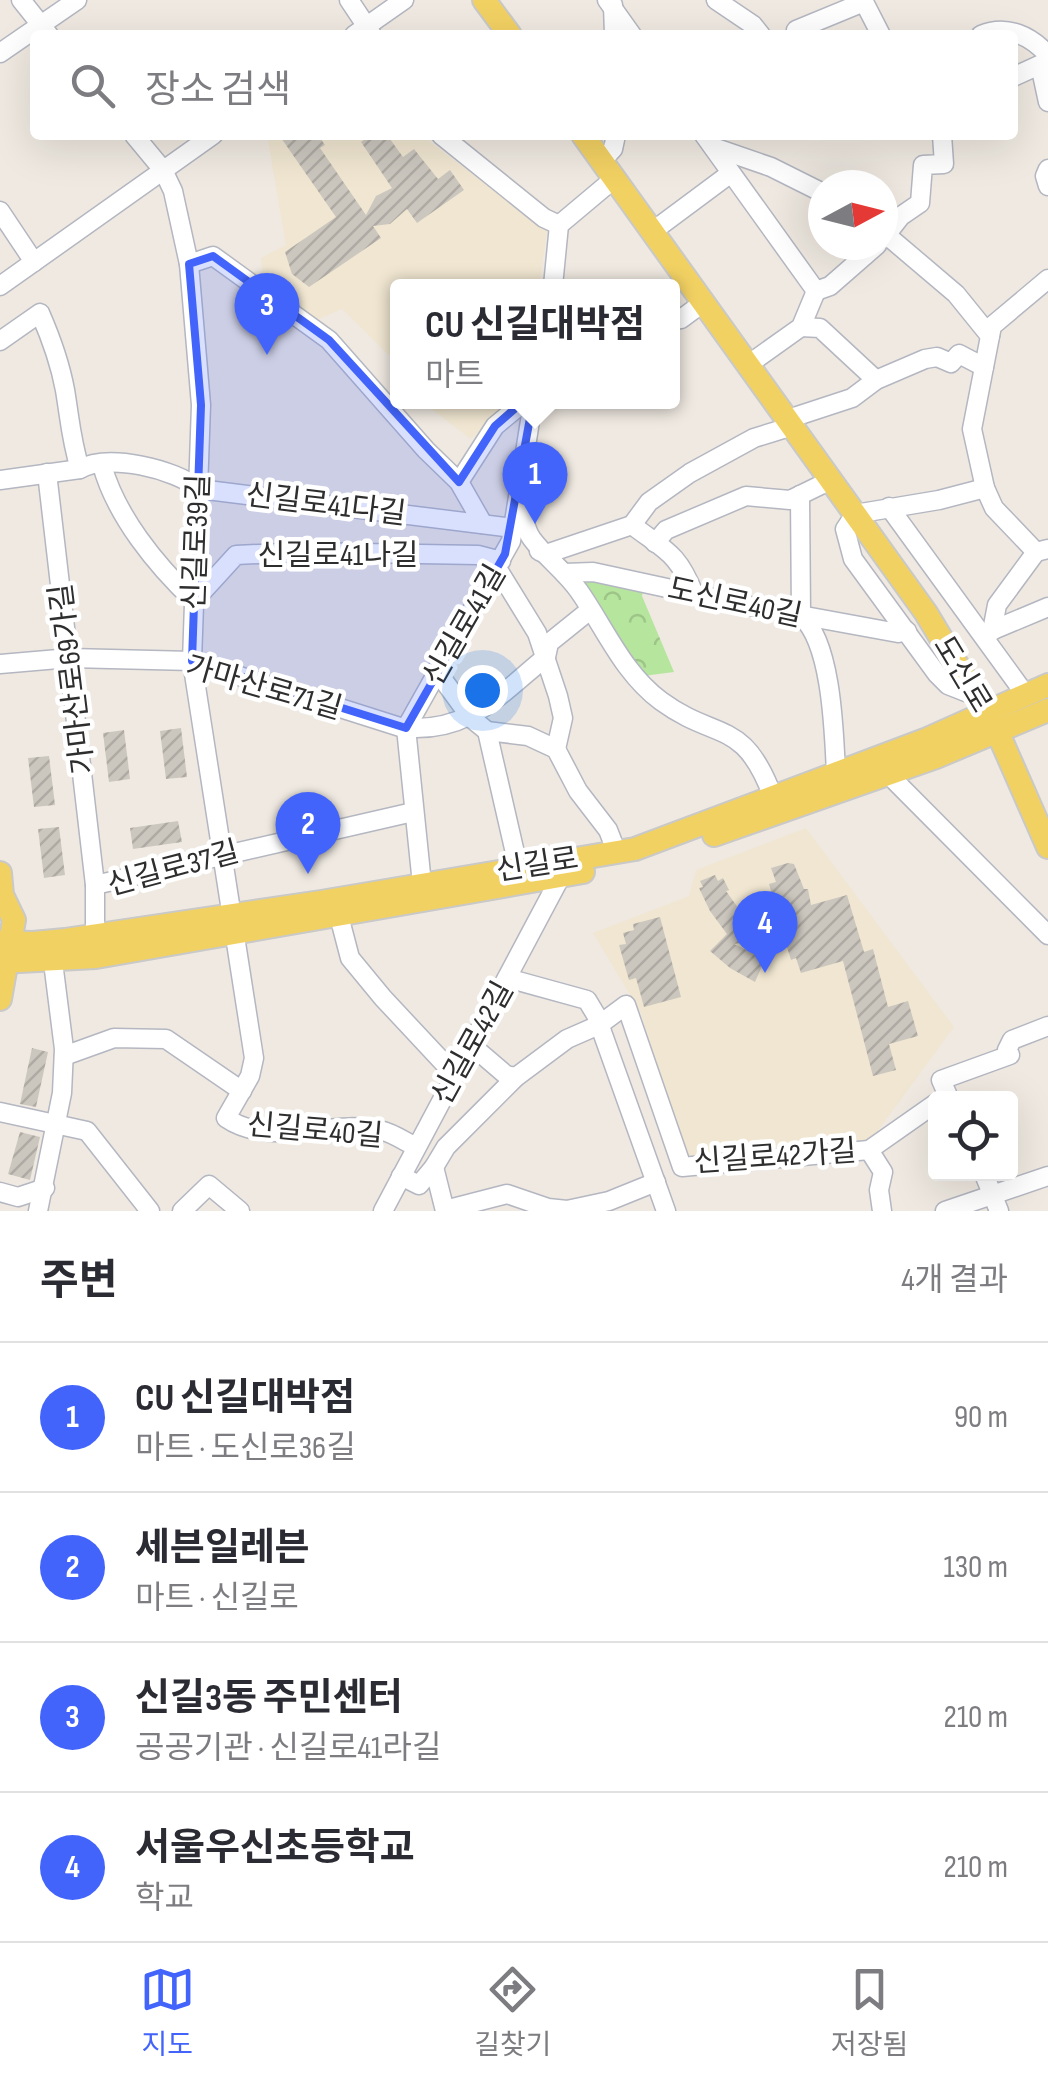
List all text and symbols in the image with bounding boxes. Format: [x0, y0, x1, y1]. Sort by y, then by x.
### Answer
search box [30, 30, 1018, 140]
icon: search [65, 58, 120, 113]
text: 장소 검색 [145, 68, 291, 113]
north arrow [808, 170, 898, 260]
pin: 3 [234, 272, 300, 355]
popup [390, 279, 680, 409]
text: CU 신길대박점 [425, 303, 645, 348]
text: 마트 [425, 356, 484, 395]
pin: 1 [502, 442, 568, 524]
street label: 신길로39길 [177, 473, 217, 611]
street label: 신길로41다길 [244, 477, 408, 533]
street label: 신길로41나길 [257, 538, 419, 574]
street label: 신길로41길 [416, 559, 514, 692]
street label: 도신로40길 [664, 571, 805, 635]
street label: 가마산로69가길 [43, 581, 103, 776]
street label: 도신로 [925, 630, 999, 719]
street label: 가마산로71길 [182, 649, 346, 727]
your location [457, 665, 508, 716]
pin: 2 [276, 792, 340, 874]
street label: 신길로37길 [103, 834, 243, 904]
street label: 신길로 [493, 841, 581, 889]
pin: 4 [732, 890, 798, 973]
street label: 신길로42길 [424, 976, 521, 1111]
map controls [928, 1091, 1018, 1181]
button: locate [928, 1091, 1018, 1181]
street label: 신길로40길 [245, 1107, 384, 1155]
street label: 신길로42가길 [692, 1133, 858, 1181]
text: 주변 [40, 1256, 117, 1307]
text: 4개 결과 [901, 1261, 1008, 1300]
text: CU 신길대박점 [135, 1376, 355, 1421]
text: 1 [66, 1398, 79, 1437]
text: 90 m [954, 1398, 1008, 1437]
text: 마트 · 도신로36길 [135, 1429, 356, 1468]
text: 세븐일레븐 [135, 1526, 310, 1571]
text: 2 [65, 1548, 80, 1587]
text: 130 m [943, 1548, 1008, 1587]
text: 마트 · 신길로 [135, 1579, 299, 1618]
text: 신길3동 주민센터 [135, 1676, 403, 1721]
text: 3 [65, 1698, 80, 1737]
text: 210 m [944, 1698, 1008, 1737]
text: 공공기관 · 신길로41라길 [135, 1729, 441, 1768]
text: 서울우신초등학교 [135, 1826, 415, 1871]
text: 4 [65, 1848, 80, 1887]
text: 210 m [944, 1848, 1008, 1887]
text: 학교 [135, 1879, 194, 1918]
tab: 지도 [140, 1962, 195, 2062]
tab: 길찾기 [474, 1962, 551, 2062]
tab: 저장됨 [831, 1962, 908, 2062]

